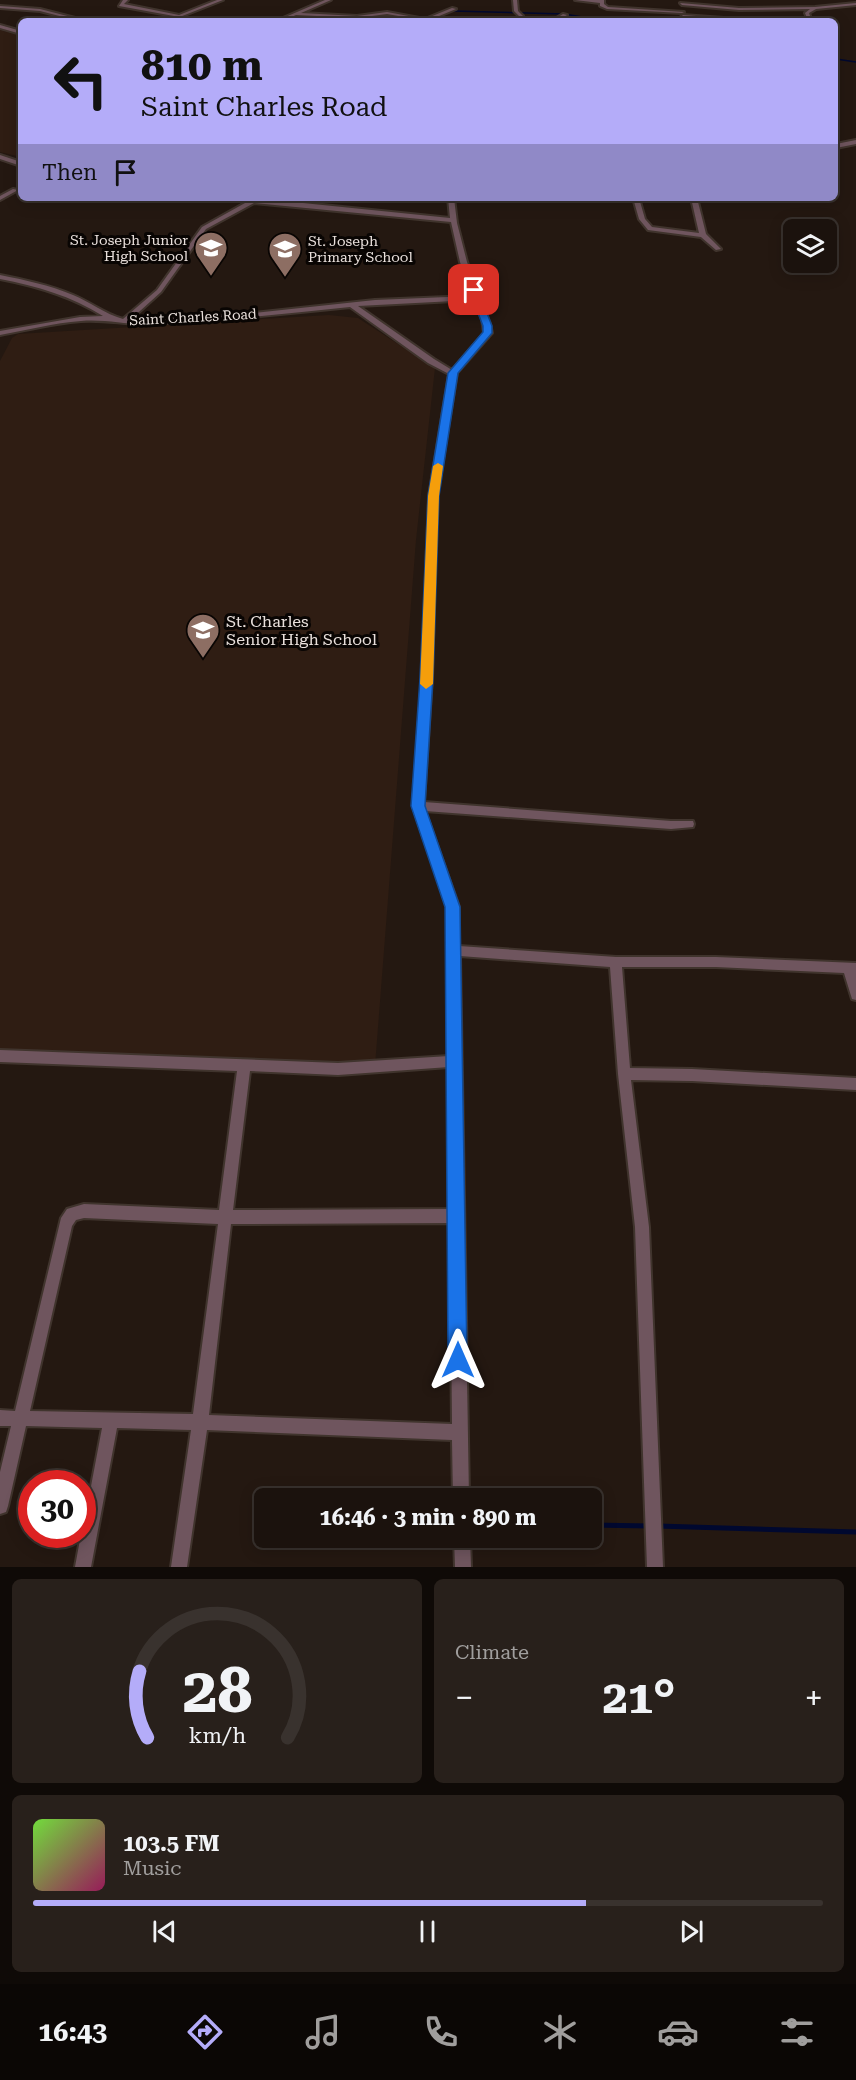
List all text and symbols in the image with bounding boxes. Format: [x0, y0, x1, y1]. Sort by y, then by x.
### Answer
text: 810 m [141, 41, 263, 90]
icon: left [42, 42, 120, 120]
text: Saint Charles Road [141, 91, 387, 123]
icon: arrive [109, 156, 142, 189]
text: Then [42, 160, 97, 185]
map controls [783, 219, 837, 273]
button: layers [783, 219, 837, 273]
school or university icon: St. Joseph Junior High School [193, 230, 229, 277]
school or university icon: St. Joseph Primary School [267, 231, 303, 278]
place label: St. Joseph Junior High School [70, 232, 189, 264]
place label: St. Joseph Primary School [308, 233, 413, 265]
pin [448, 264, 499, 315]
icon: arrive [457, 273, 490, 306]
street label: Saint Charles Road [129, 306, 257, 328]
school or university icon: St. Charles Senior High School [185, 612, 221, 659]
place label: St. Charles Senior High School [226, 612, 377, 649]
position arrow [426, 1328, 490, 1392]
speed limit sign: 30 [18, 1470, 96, 1548]
text: 16:46 · 3 min · 890 m [319, 1505, 537, 1530]
text: Climate [455, 1640, 529, 1664]
text: 28 [182, 1654, 252, 1727]
text: 21° [603, 1671, 675, 1724]
text: − [455, 1678, 473, 1717]
text: + [805, 1678, 823, 1717]
text: km/h [188, 1723, 246, 1748]
text: 103.5 FM [123, 1831, 220, 1856]
text: Music [123, 1856, 182, 1880]
icon: previous [148, 1915, 181, 1948]
icon: pause [411, 1915, 444, 1948]
icon: next [675, 1915, 708, 1948]
icon: directions [184, 2011, 226, 2053]
icon: music [302, 2011, 344, 2053]
icon: phone [420, 2011, 462, 2053]
icon: climate [539, 2011, 581, 2053]
icon: car [657, 2011, 699, 2053]
icon: filters [776, 2011, 818, 2053]
text: 16:43 [38, 2016, 107, 2048]

